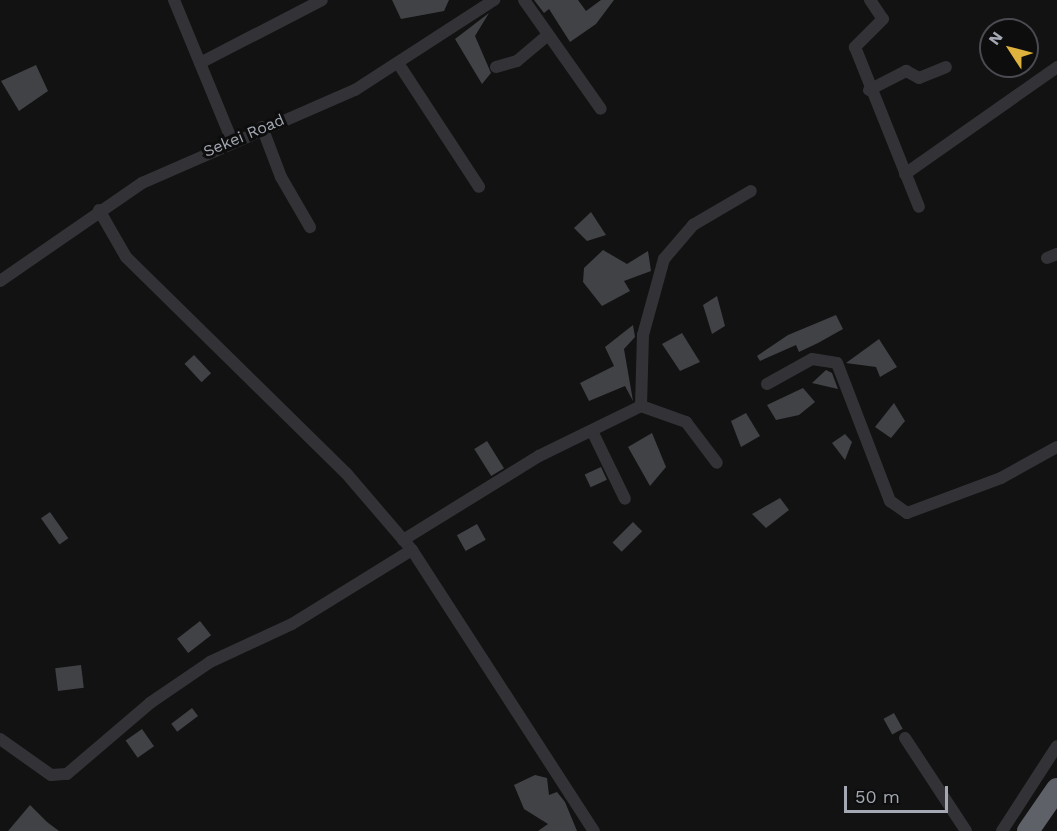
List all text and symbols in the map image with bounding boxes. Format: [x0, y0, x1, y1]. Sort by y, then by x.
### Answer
north arrow [979, 18, 1039, 78]
text: N [984, 28, 1007, 49]
street label: Sekei Road [201, 110, 287, 162]
scale bar [847, 774, 950, 812]
text: 50 m [855, 786, 900, 807]

